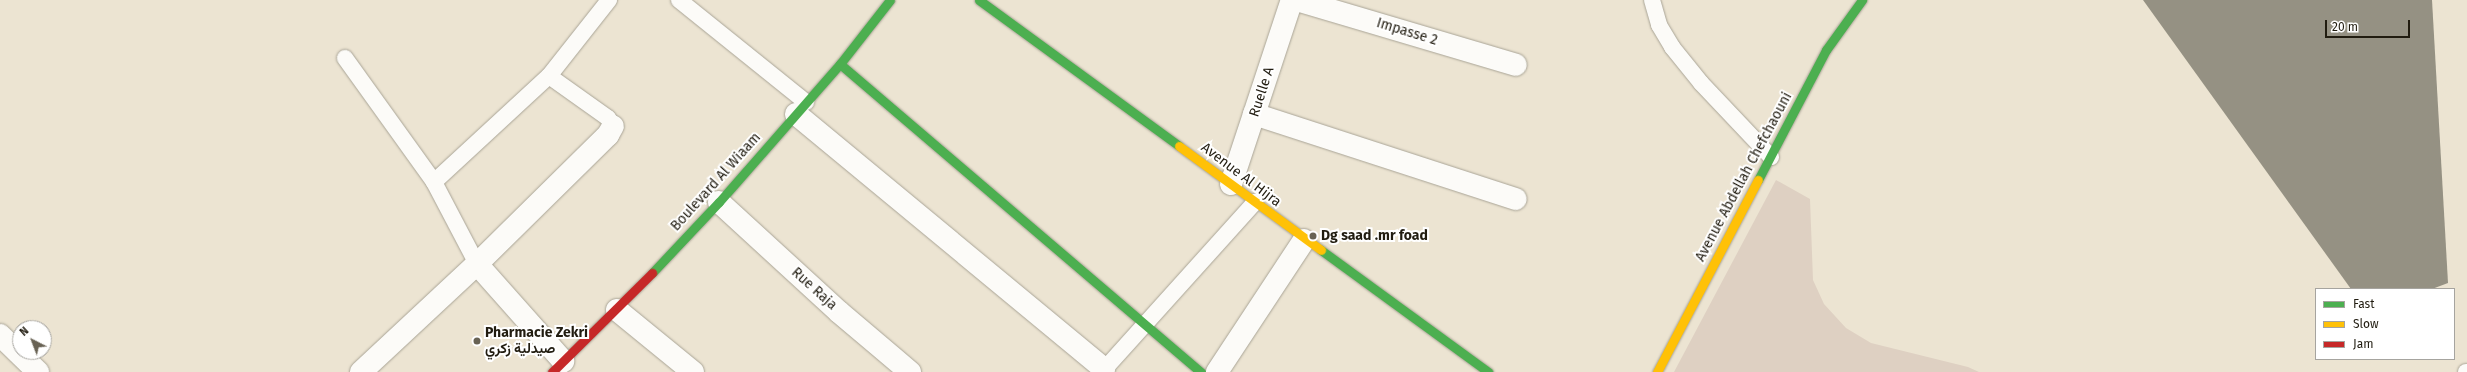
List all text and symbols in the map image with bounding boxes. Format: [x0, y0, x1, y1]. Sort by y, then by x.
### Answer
scale bar [2327, 12, 2412, 38]
street label: Impasse 2 [1374, 15, 1440, 49]
text: 20 m [2332, 20, 2358, 34]
street label: Ruelle A [1246, 65, 1278, 119]
street label: Avenue Abdellah Chefchaouni [1692, 90, 1796, 264]
street label: Boulevard Al Wiaam [668, 129, 764, 235]
street label: Avenue Al Hijra [1198, 139, 1284, 211]
place label: Dg saad .mr foad [1321, 228, 1428, 244]
marker: Dg saad .mr foad [1308, 231, 1318, 241]
street label: Rue Raja [788, 264, 840, 314]
legend [2315, 288, 2455, 360]
text: Fast [2353, 297, 2375, 311]
text: Slow [2353, 317, 2379, 331]
north arrow [12, 320, 52, 360]
text: N [17, 324, 31, 339]
place label: Pharmacie Zekri صيدلية زكري [485, 325, 588, 358]
marker: Pharmacie Zekri صيدلية زكري [472, 336, 482, 346]
text: Jam [2353, 337, 2373, 351]

